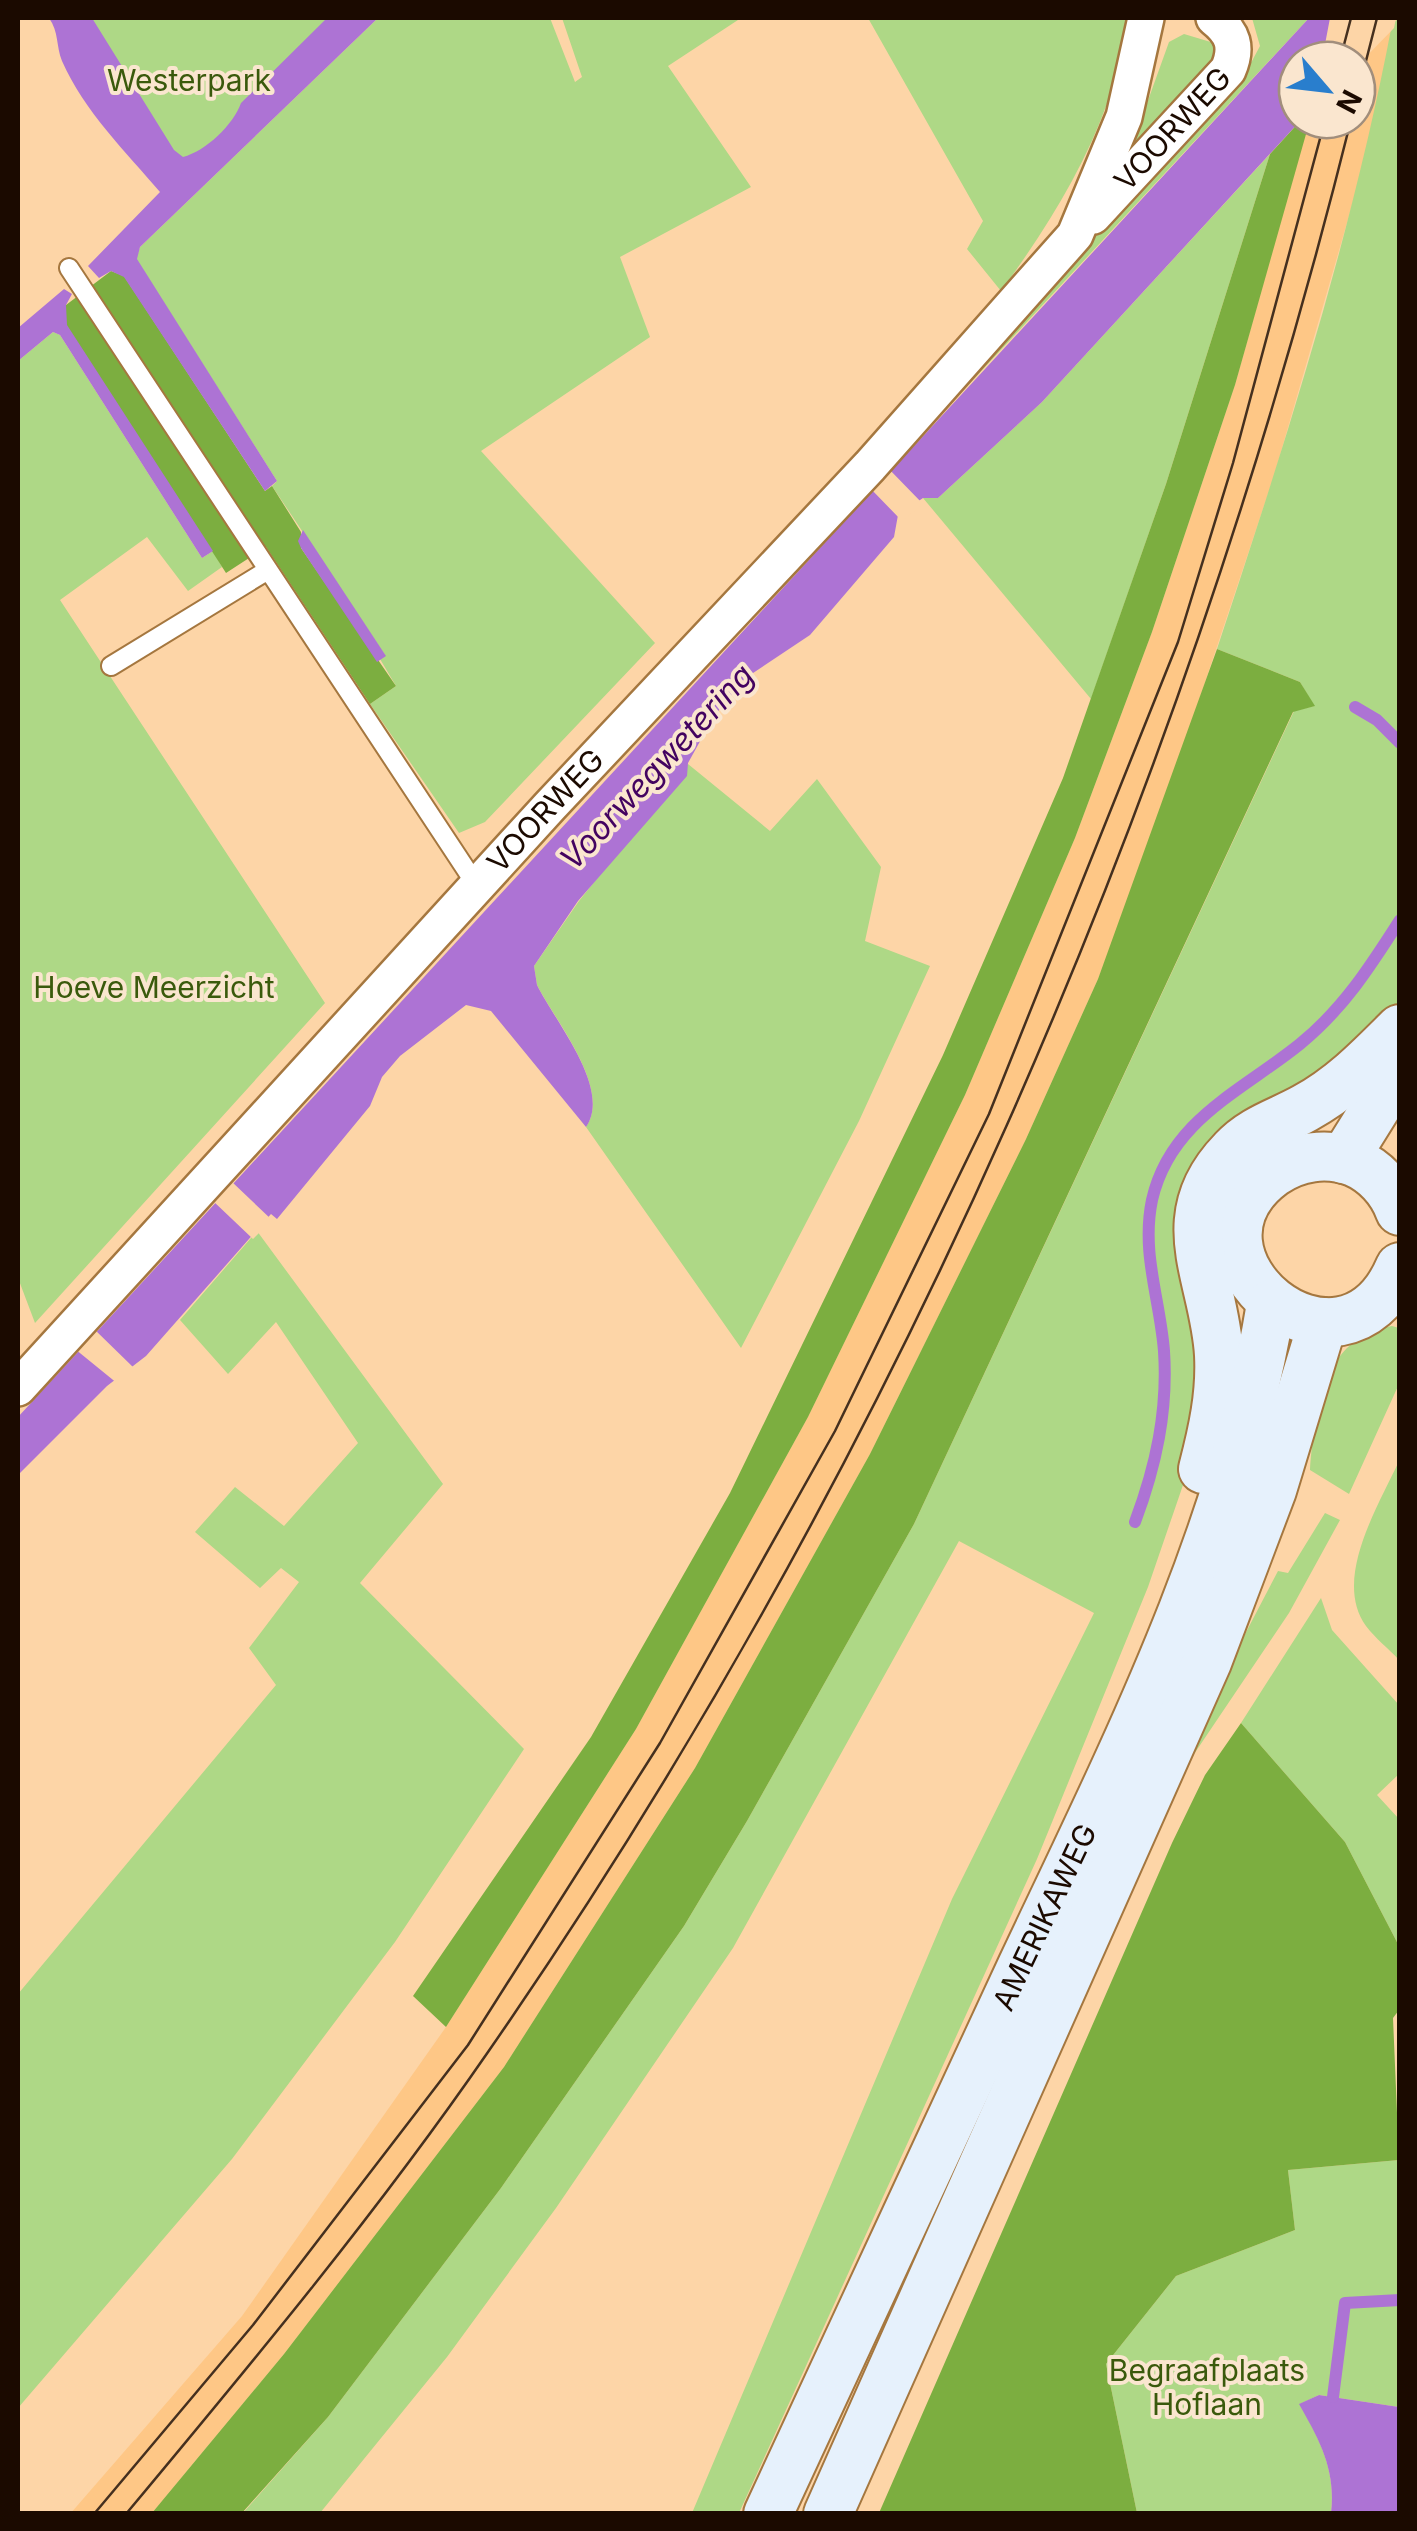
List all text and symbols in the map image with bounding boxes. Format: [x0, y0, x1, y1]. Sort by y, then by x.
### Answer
north arrow [1277, 40, 1377, 140]
street label: VOORWEG [1107, 60, 1238, 198]
park label: Westerpark [107, 62, 271, 98]
text: N [1329, 84, 1369, 119]
water label: Voorwegwetering [552, 656, 762, 877]
street label: VOORWEG [479, 741, 611, 879]
park label: Hoeve Meerzicht [33, 969, 275, 1005]
street label: AMERIKAWEG [985, 1818, 1104, 2016]
park label: Begraafplaats Hoflaan [1109, 2352, 1305, 2422]

